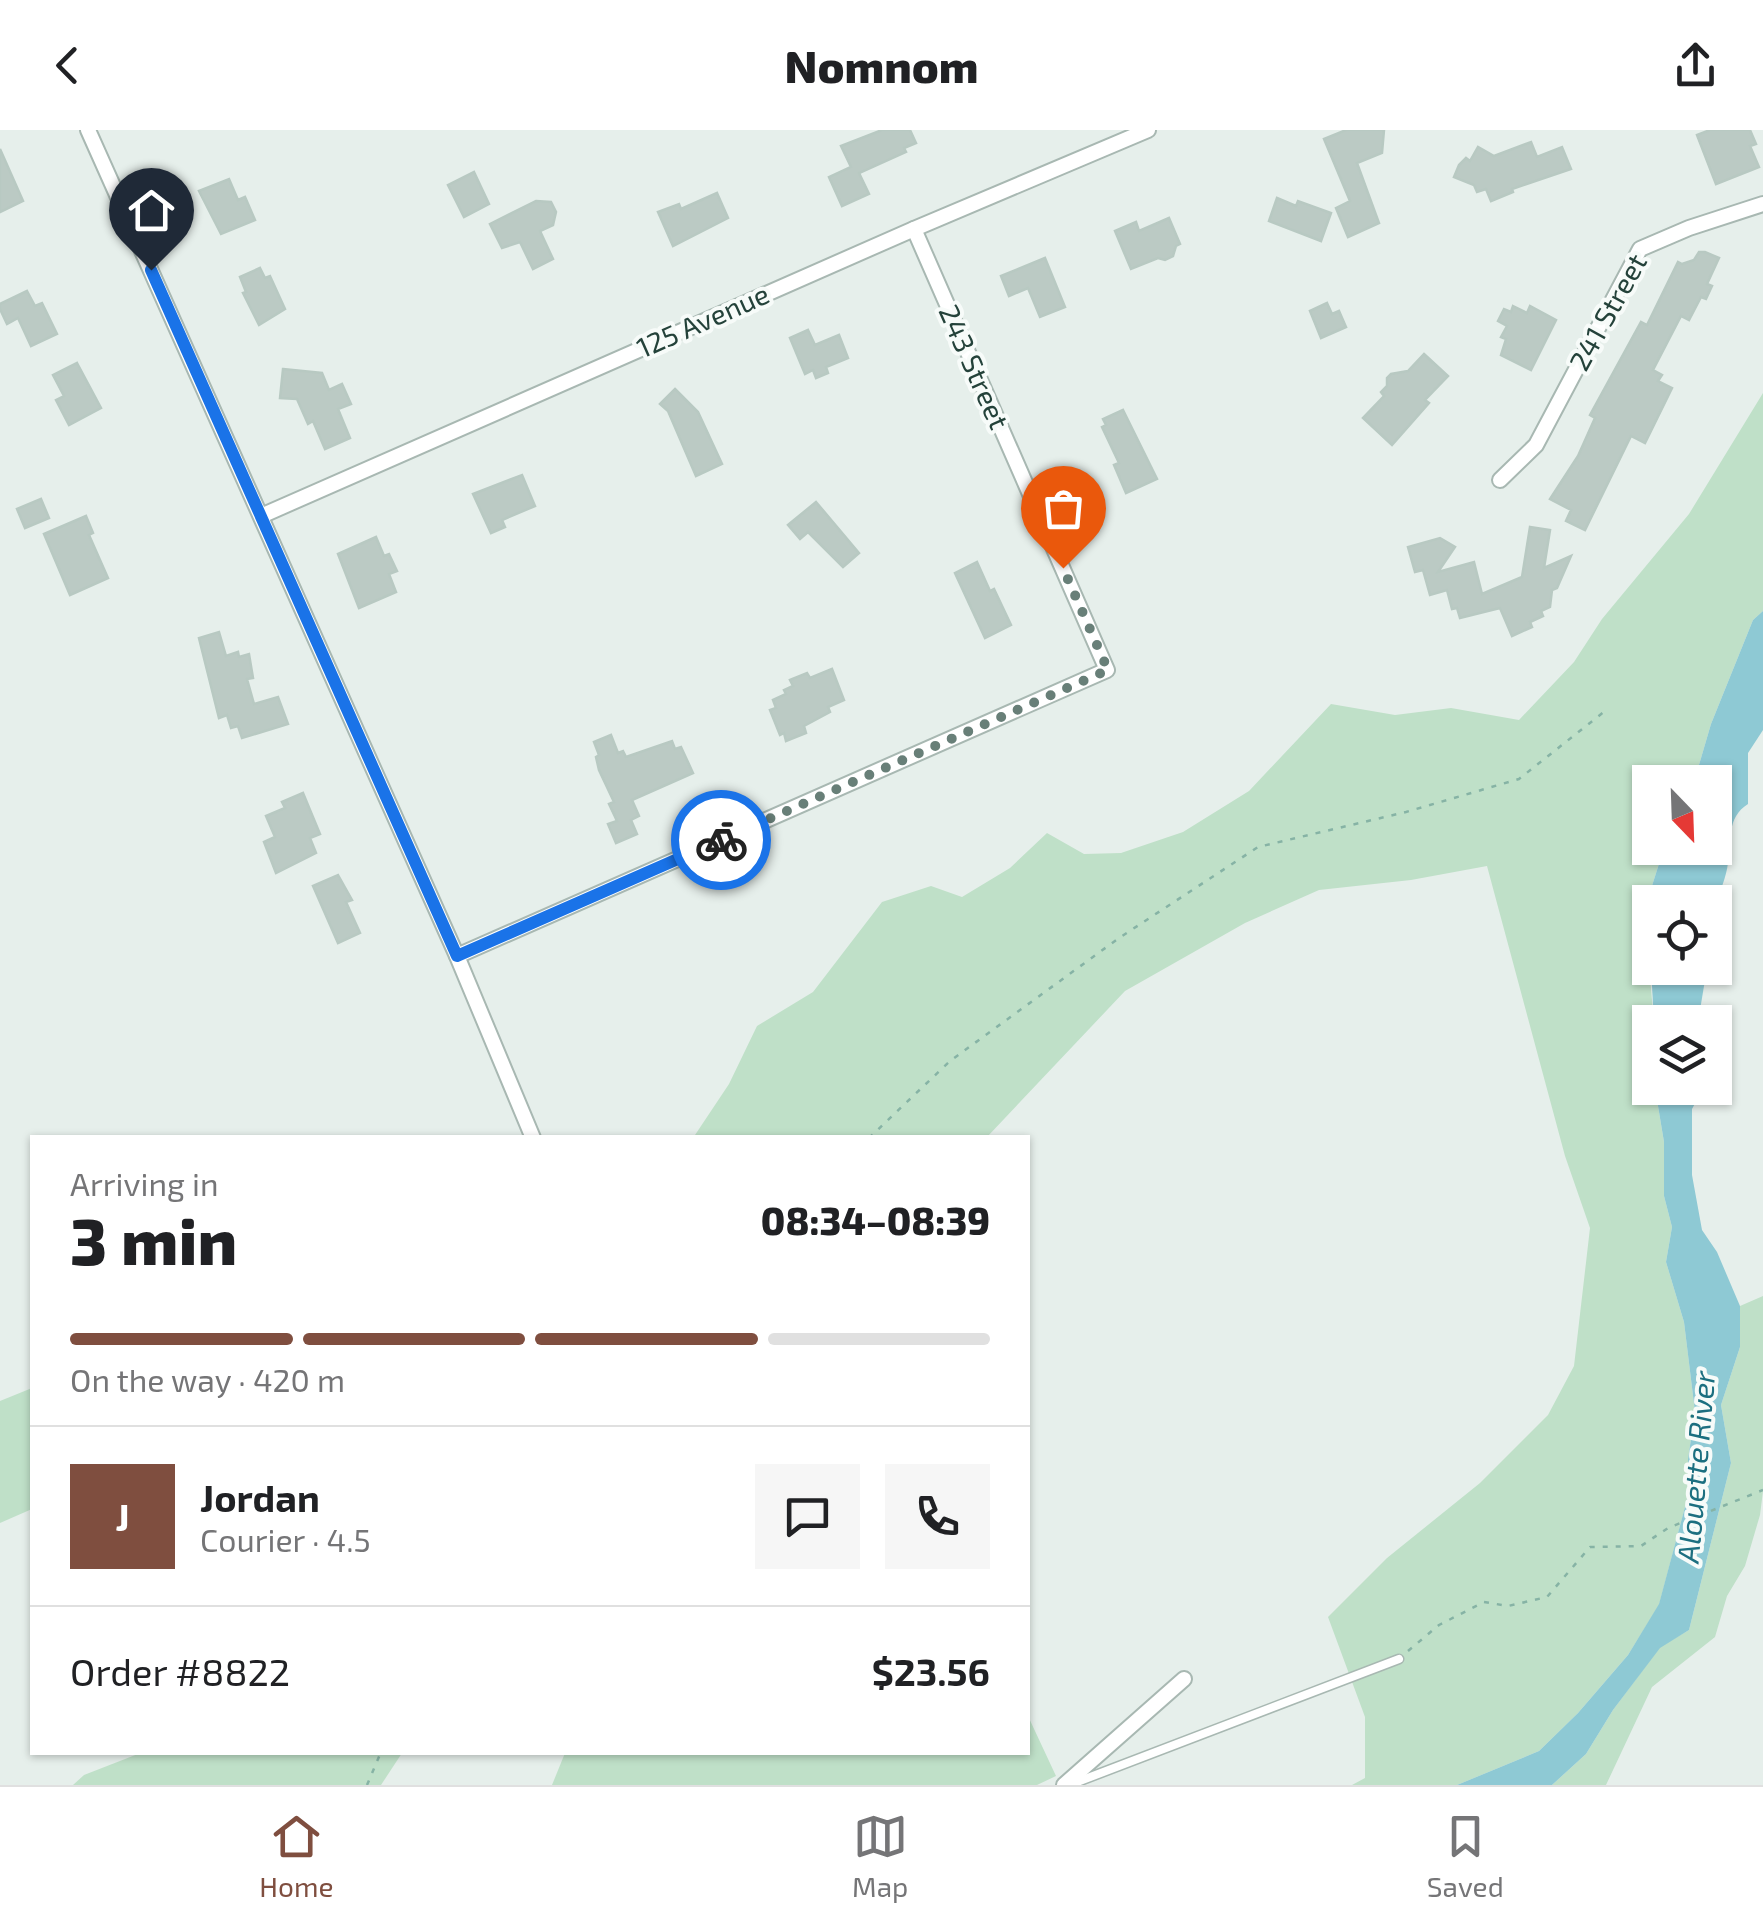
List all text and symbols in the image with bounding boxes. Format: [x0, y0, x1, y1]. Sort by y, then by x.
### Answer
icon: back [40, 38, 95, 93]
text: Nomnom [785, 38, 979, 92]
icon: share [1668, 38, 1723, 93]
pin [109, 168, 194, 271]
icon: home [124, 183, 179, 238]
street label: 241 Street [1561, 247, 1653, 376]
street label: 125 Avenue [631, 276, 774, 364]
street label: 243 Street [932, 299, 1017, 434]
pin [1021, 466, 1106, 569]
icon: bag [1036, 481, 1091, 536]
north arrow [1632, 765, 1732, 865]
map controls [1632, 765, 1732, 1105]
courier [671, 790, 771, 890]
icon: bike [694, 813, 749, 868]
button: locate [1632, 885, 1732, 985]
button: layers [1632, 1005, 1732, 1105]
text: Arriving in [70, 1164, 219, 1202]
text: 08:34–08:39 [761, 1197, 990, 1243]
text: 3 min [70, 1200, 237, 1278]
text: On the way · 420 m [70, 1360, 345, 1398]
water label: Alouette River [1669, 1368, 1721, 1565]
button: chat [755, 1464, 860, 1569]
button: phone [885, 1464, 990, 1569]
text: Jordan [200, 1474, 320, 1520]
text: J [115, 1493, 130, 1539]
text: Courier · 4.5 [200, 1520, 371, 1558]
text: Order #8822 [70, 1648, 290, 1694]
text: $23.56 [872, 1648, 990, 1694]
tab: Home [259, 1809, 333, 1903]
tab: Map [852, 1809, 908, 1903]
tab: Saved [1427, 1809, 1504, 1903]

